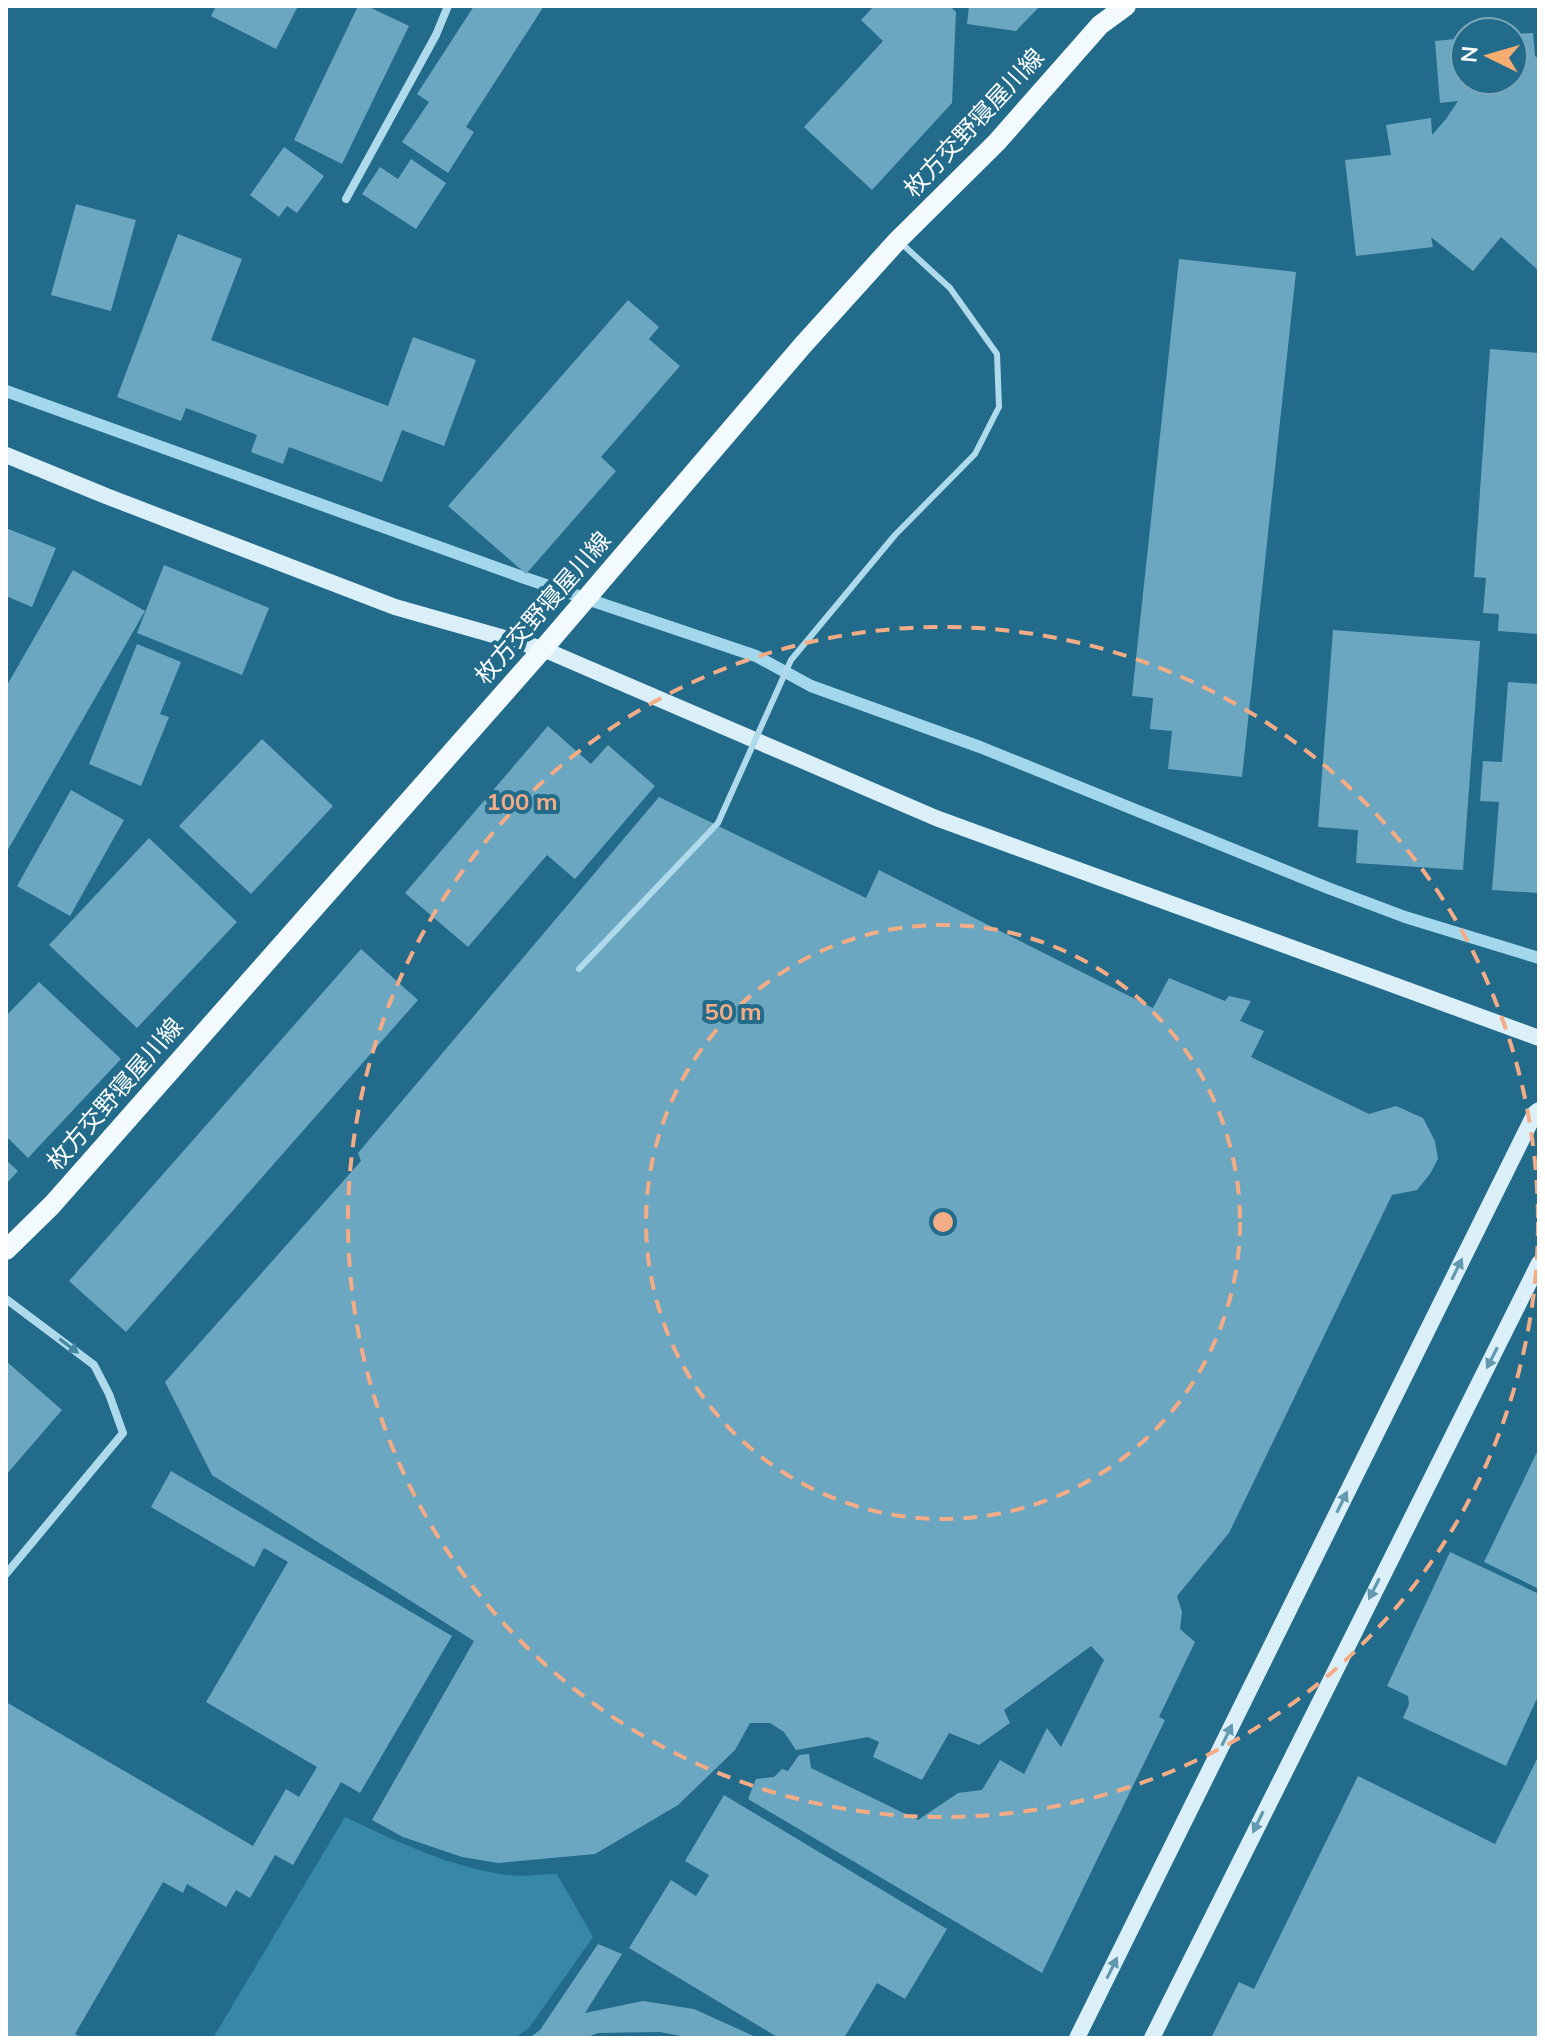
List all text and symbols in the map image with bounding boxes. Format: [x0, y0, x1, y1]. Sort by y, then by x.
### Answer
north arrow [1449, 16, 1529, 96]
street label: 枚方交野寝屋川線 [897, 42, 1050, 203]
text: N [1454, 45, 1484, 64]
street label: 枚方交野寝屋川線 [468, 525, 617, 690]
text: 100 m [486, 786, 558, 816]
text: 50 m [705, 996, 761, 1026]
street label: 枚方交野寝屋川線 [40, 1011, 189, 1176]
centre of rings [929, 1208, 957, 1236]
one-way arrow [1451, 1257, 1464, 1280]
one-way arrow [58, 1338, 79, 1353]
one-way arrow [1485, 1346, 1499, 1369]
one-way arrow [1335, 1490, 1349, 1514]
one-way arrow [1368, 1578, 1381, 1601]
one-way arrow [1220, 1724, 1234, 1747]
one-way arrow [1252, 1811, 1265, 1834]
one-way arrow [1105, 1957, 1118, 1980]

